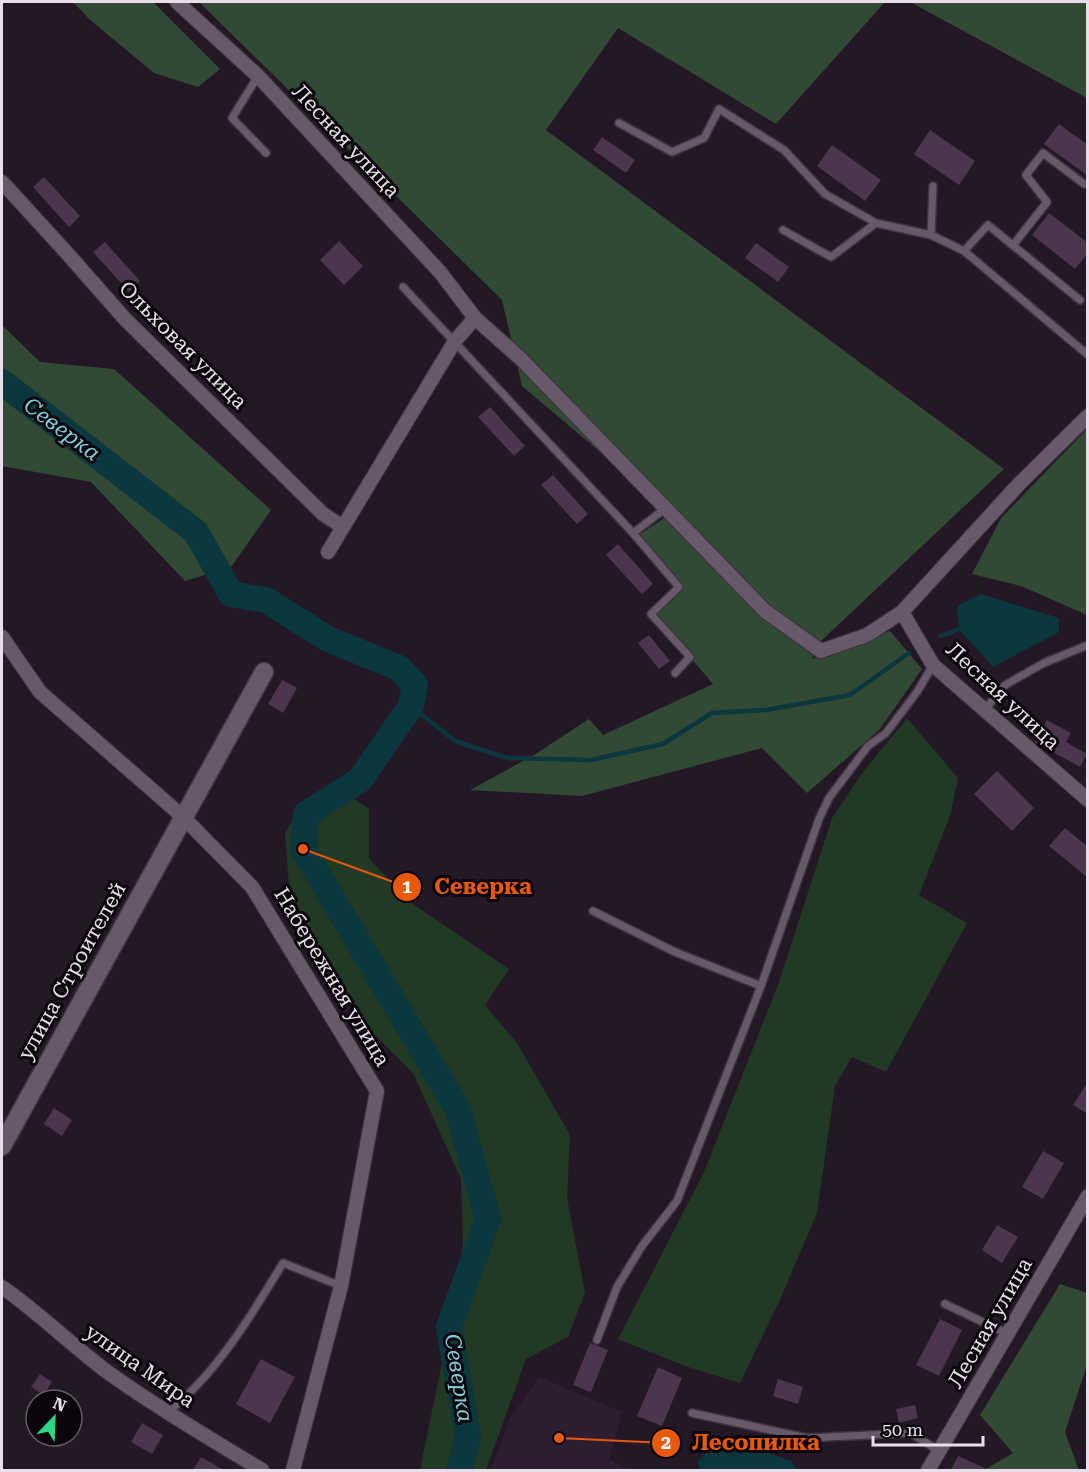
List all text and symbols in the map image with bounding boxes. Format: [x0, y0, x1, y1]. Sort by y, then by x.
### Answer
street label: Лесная улица [287, 79, 405, 203]
street label: Ольховая улица [114, 276, 252, 414]
water label: Северка [19, 392, 105, 466]
street label: Лесная улица [941, 637, 1065, 755]
callout: Северка [392, 867, 543, 907]
text: Северка [434, 874, 532, 899]
text: 1 [402, 876, 412, 897]
street label: улица Строителей [13, 878, 131, 1064]
street label: Набережная улица [269, 884, 395, 1071]
street label: Лесная улица [943, 1253, 1037, 1392]
street label: улица Мира [81, 1319, 200, 1413]
water label: Северка [440, 1332, 478, 1424]
north arrow [24, 1388, 84, 1448]
text: N [50, 1393, 69, 1416]
scale bar [873, 1409, 982, 1447]
text: 50 m [882, 1419, 923, 1440]
callout: Лесопилка [651, 1423, 832, 1463]
text: Лесопилка [692, 1430, 820, 1455]
text: 2 [661, 1432, 671, 1453]

